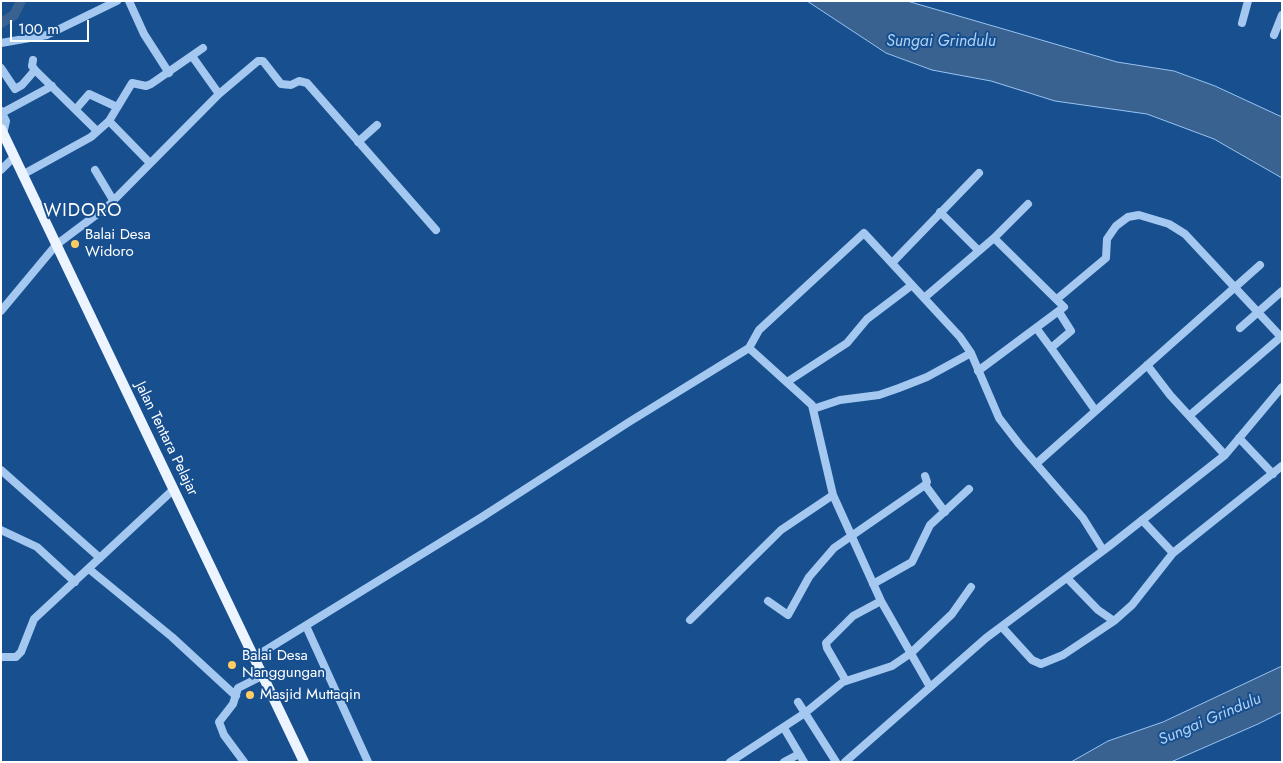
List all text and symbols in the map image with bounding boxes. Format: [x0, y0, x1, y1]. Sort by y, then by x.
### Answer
scale bar [12, 10, 91, 42]
text: 100 m [18, 18, 59, 40]
water label: Sungai Grindulu [886, 32, 996, 52]
district label: WIDORO [43, 201, 123, 223]
place label: Balai Desa Widoro [85, 226, 151, 261]
marker: Balai Desa Widoro [69, 238, 81, 250]
street label: Jalan Tentara Pelajar [131, 379, 201, 499]
place label: Balai Desa Nanggungan [242, 647, 325, 682]
marker: Balai Desa Nanggungan [226, 659, 238, 671]
place label: Masjid Muttaqin [260, 686, 361, 704]
marker: Masjid Muttaqin [244, 689, 256, 701]
water label: Sungai Grindulu [1156, 690, 1264, 750]

